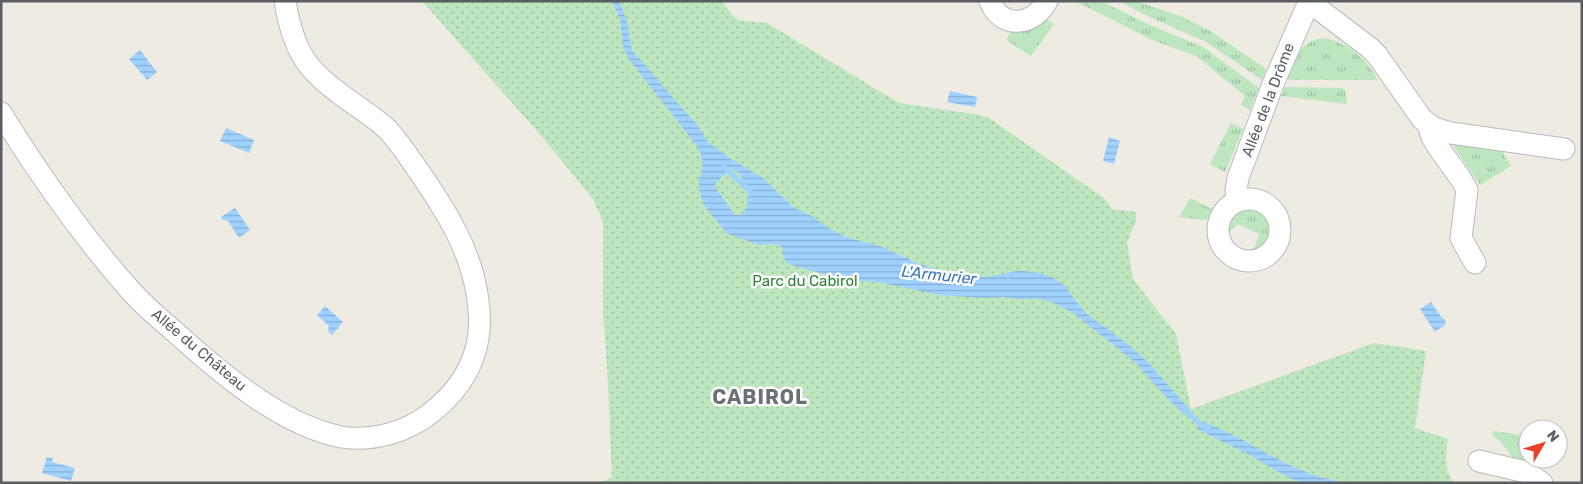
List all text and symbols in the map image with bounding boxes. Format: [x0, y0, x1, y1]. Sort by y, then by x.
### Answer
street label: Allée de la Drôme [1238, 40, 1298, 160]
water label: L'Armurier [901, 262, 978, 288]
park label: Parc du Cabirol [752, 272, 858, 290]
street label: Allée du Château [148, 305, 250, 395]
district label: CABIROL [712, 385, 808, 409]
north arrow [1518, 419, 1568, 469]
text: N [1543, 427, 1563, 446]

